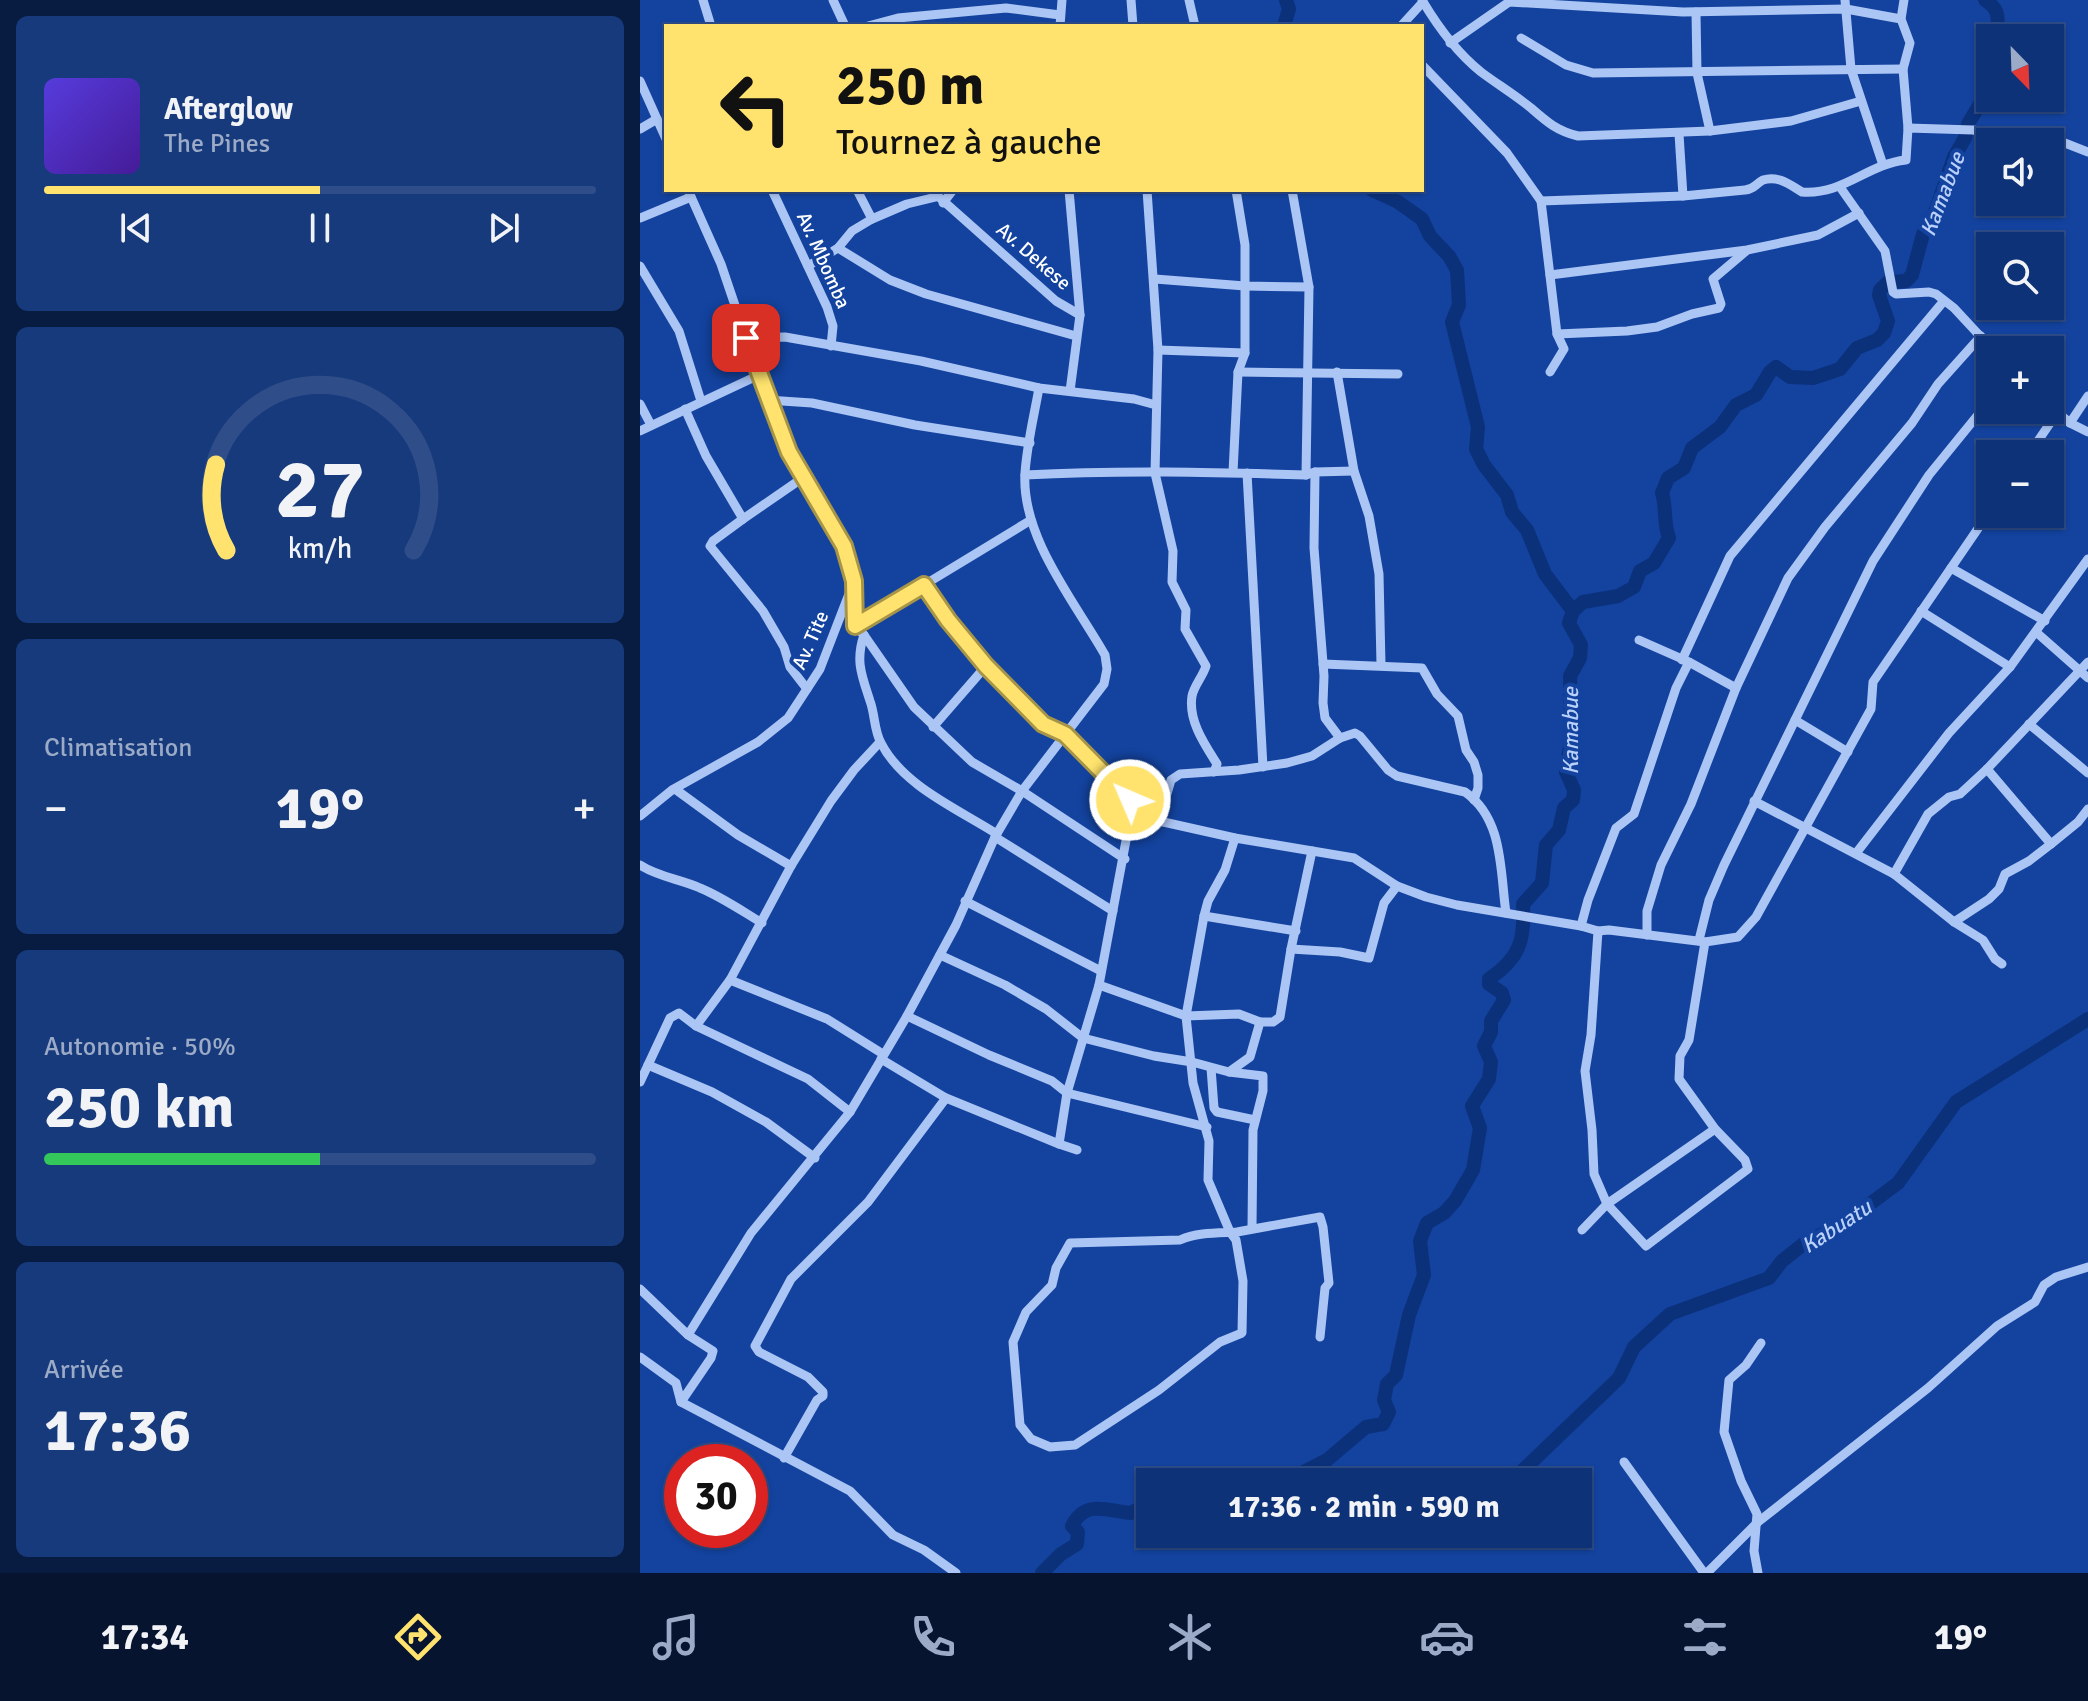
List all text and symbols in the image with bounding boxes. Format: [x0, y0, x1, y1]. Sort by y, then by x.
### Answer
north arrow [1976, 24, 2064, 112]
map controls [1976, 24, 2064, 528]
text: 250 m [836, 51, 984, 120]
icon: left [704, 56, 808, 160]
text: Afterglow [164, 91, 293, 128]
text: Tournez à gauche [836, 120, 1102, 165]
text: The Pines [164, 128, 270, 160]
button: sound [1976, 128, 2064, 216]
water label: Kamabue [1914, 148, 1971, 240]
icon: previous [114, 206, 158, 250]
icon: pause [298, 206, 342, 250]
icon: next [482, 206, 526, 250]
street label: Av. Mbomba [791, 208, 856, 312]
street label: Av. Dekese [991, 217, 1076, 296]
button: search [1976, 232, 2064, 320]
pin [712, 304, 780, 372]
icon: arrive [724, 316, 768, 360]
button: + [1976, 336, 2064, 424]
text: 27 [275, 439, 365, 541]
button: − [1976, 440, 2064, 528]
text: km/h [288, 531, 352, 566]
street label: Av. Tite [787, 607, 834, 673]
water label: Kamabue [1557, 686, 1584, 775]
text: Climatisation [44, 732, 193, 764]
position arrow [1088, 758, 1172, 842]
text: 19° [276, 772, 364, 846]
text: − [44, 782, 68, 836]
text: + [572, 782, 596, 836]
text: Autonomie · 50% [44, 1031, 236, 1063]
text: 250 km [44, 1071, 234, 1145]
water label: Kabuatu [1796, 1193, 1878, 1259]
text: Arrivée [44, 1354, 124, 1386]
text: 17:36 [44, 1394, 191, 1468]
speed limit sign: 30 [664, 1444, 768, 1548]
text: 17:36 · 2 min · 590 m [1228, 1489, 1500, 1526]
icon: directions [390, 1609, 446, 1665]
icon: music [648, 1609, 704, 1665]
icon: phone [905, 1609, 961, 1665]
icon: climate [1162, 1609, 1218, 1665]
icon: car [1419, 1609, 1475, 1665]
icon: filters [1677, 1609, 1733, 1665]
text: 17:34 [101, 1615, 189, 1660]
text: 19° [1934, 1615, 1987, 1660]

